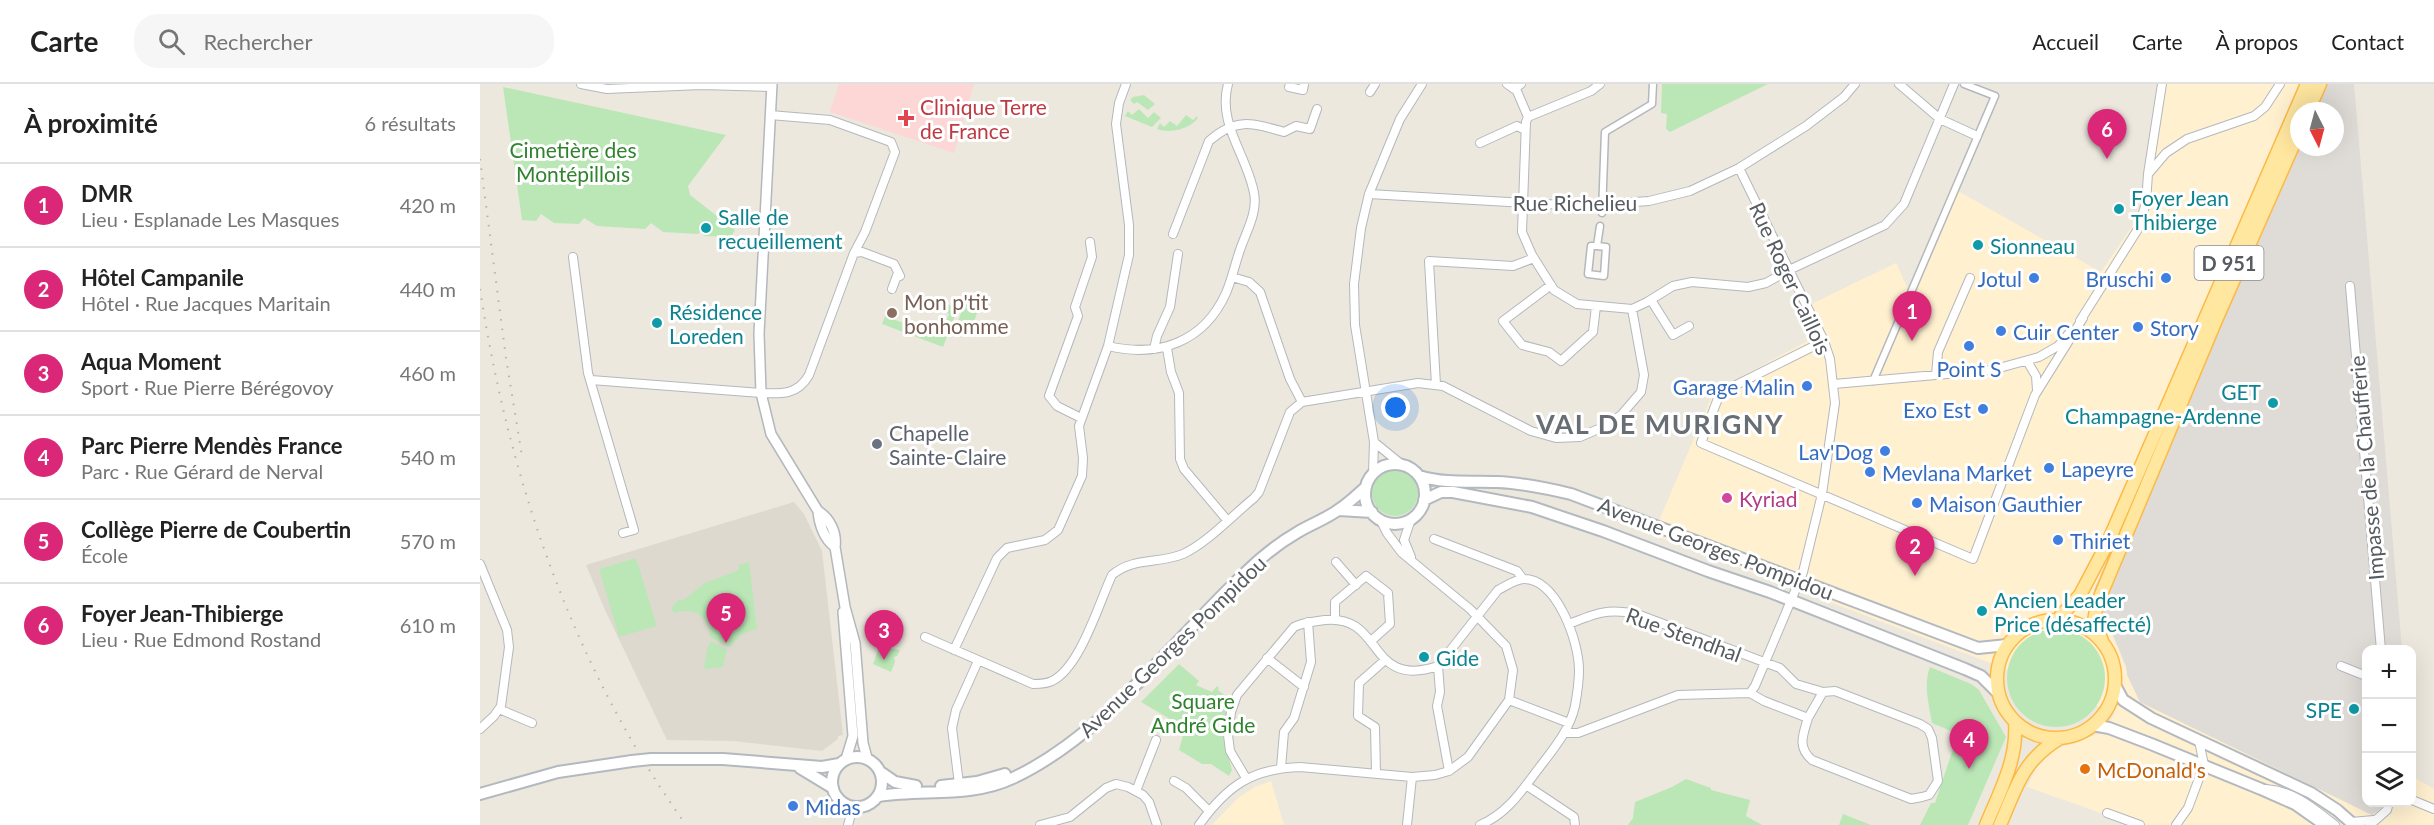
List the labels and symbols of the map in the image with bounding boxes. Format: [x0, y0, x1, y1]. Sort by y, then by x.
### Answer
place label: Clinique Terre de France [920, 94, 1047, 143]
north arrow [2290, 102, 2344, 156]
marker: Clinique Terre de France [897, 109, 915, 127]
pin: 6 [2088, 110, 2126, 159]
park label: Cimetière des Montépillois [510, 137, 637, 186]
place label: Foyer Jean Thibierge [2131, 185, 2229, 234]
street label: Rue Richelieu [1513, 190, 1637, 215]
street label: Rue Roger Caillois [1745, 198, 1837, 358]
marker: Foyer Jean Thibierge [2112, 202, 2126, 216]
place label: Salle de recueillement [718, 204, 843, 253]
marker: Salle de recueillement [699, 221, 713, 235]
place label: Sionneau [1990, 233, 2075, 258]
marker: Sionneau [1971, 238, 1985, 252]
road number: D 951 [2194, 246, 2264, 280]
place label: Jotul [1978, 266, 2022, 291]
place label: Bruschi [2085, 266, 2154, 291]
marker: Jotul [2027, 271, 2041, 285]
marker: Bruschi [2159, 271, 2173, 285]
place label: Mon p'tit bonhomme [904, 289, 1009, 338]
pin: 1 [1892, 292, 1932, 341]
place label: Résidence Loreden [669, 299, 762, 348]
marker: Mon p'tit bonhomme [885, 306, 899, 320]
place label: Story [2150, 315, 2199, 340]
marker: Résidence Loreden [650, 316, 664, 330]
place label: Cuir Center [2013, 319, 2119, 344]
marker: Story [2131, 320, 2145, 334]
marker: Cuir Center [1994, 324, 2008, 338]
marker: Point S [1962, 339, 1976, 353]
street label: Impasse de la Chaufferie [2344, 355, 2388, 581]
place label: Point S [1937, 356, 2001, 381]
place label: Garage Malin [1673, 374, 1795, 399]
marker: Garage Malin [1800, 379, 1814, 393]
place label: GET Champagne-Ardenne [2065, 379, 2262, 428]
your location [1381, 393, 1410, 422]
marker: GET Champagne-Ardenne [2266, 396, 2280, 410]
place label: Exo Est [1903, 397, 1971, 422]
marker: Exo Est [1976, 402, 1990, 416]
district label: VAL DE MURIGNY [1535, 407, 1784, 440]
place label: Chapelle Sainte-Claire [889, 420, 1006, 469]
marker: Chapelle Sainte-Claire [870, 437, 884, 451]
place label: Lav'Dog [1798, 439, 1873, 464]
marker: Lav'Dog [1878, 444, 1892, 458]
place label: Lapeyre [2061, 456, 2134, 481]
place label: Mevlana Market [1882, 460, 2032, 485]
marker: Lapeyre [2042, 461, 2056, 475]
marker: Mevlana Market [1863, 465, 1877, 479]
place label: Kyriad [1739, 486, 1798, 511]
street label: Avenue Georges Pompidou [1595, 491, 1837, 605]
marker: Kyriad [1720, 491, 1734, 505]
place label: Maison Gauthier [1929, 491, 2083, 516]
marker: Maison Gauthier [1910, 496, 1924, 510]
pin: 2 [1896, 526, 1934, 576]
place label: Thiriet [2070, 528, 2131, 553]
marker: Thiriet [2051, 533, 2065, 547]
street label: Avenue Georges Pompidou [1073, 550, 1271, 742]
place label: Ancien Leader Price (désaffecté) [1994, 587, 2151, 636]
pin: 5 [706, 594, 746, 643]
street label: Rue Stendhal [1623, 602, 1745, 666]
marker: Ancien Leader Price (désaffecté) [1975, 604, 1989, 618]
pin: 3 [864, 610, 904, 660]
place label: Gide [1436, 645, 1479, 670]
marker: Gide [1417, 650, 1431, 664]
park label: Square André Gide [1151, 688, 1255, 737]
place label: SPE [2306, 697, 2342, 722]
marker: SPE [2347, 702, 2361, 716]
pin: 4 [1950, 720, 1988, 769]
place label: McDonald's [2097, 757, 2206, 782]
marker: McDonald's [2078, 762, 2092, 776]
place label: Midas [805, 794, 861, 819]
marker: Midas [786, 799, 800, 813]

